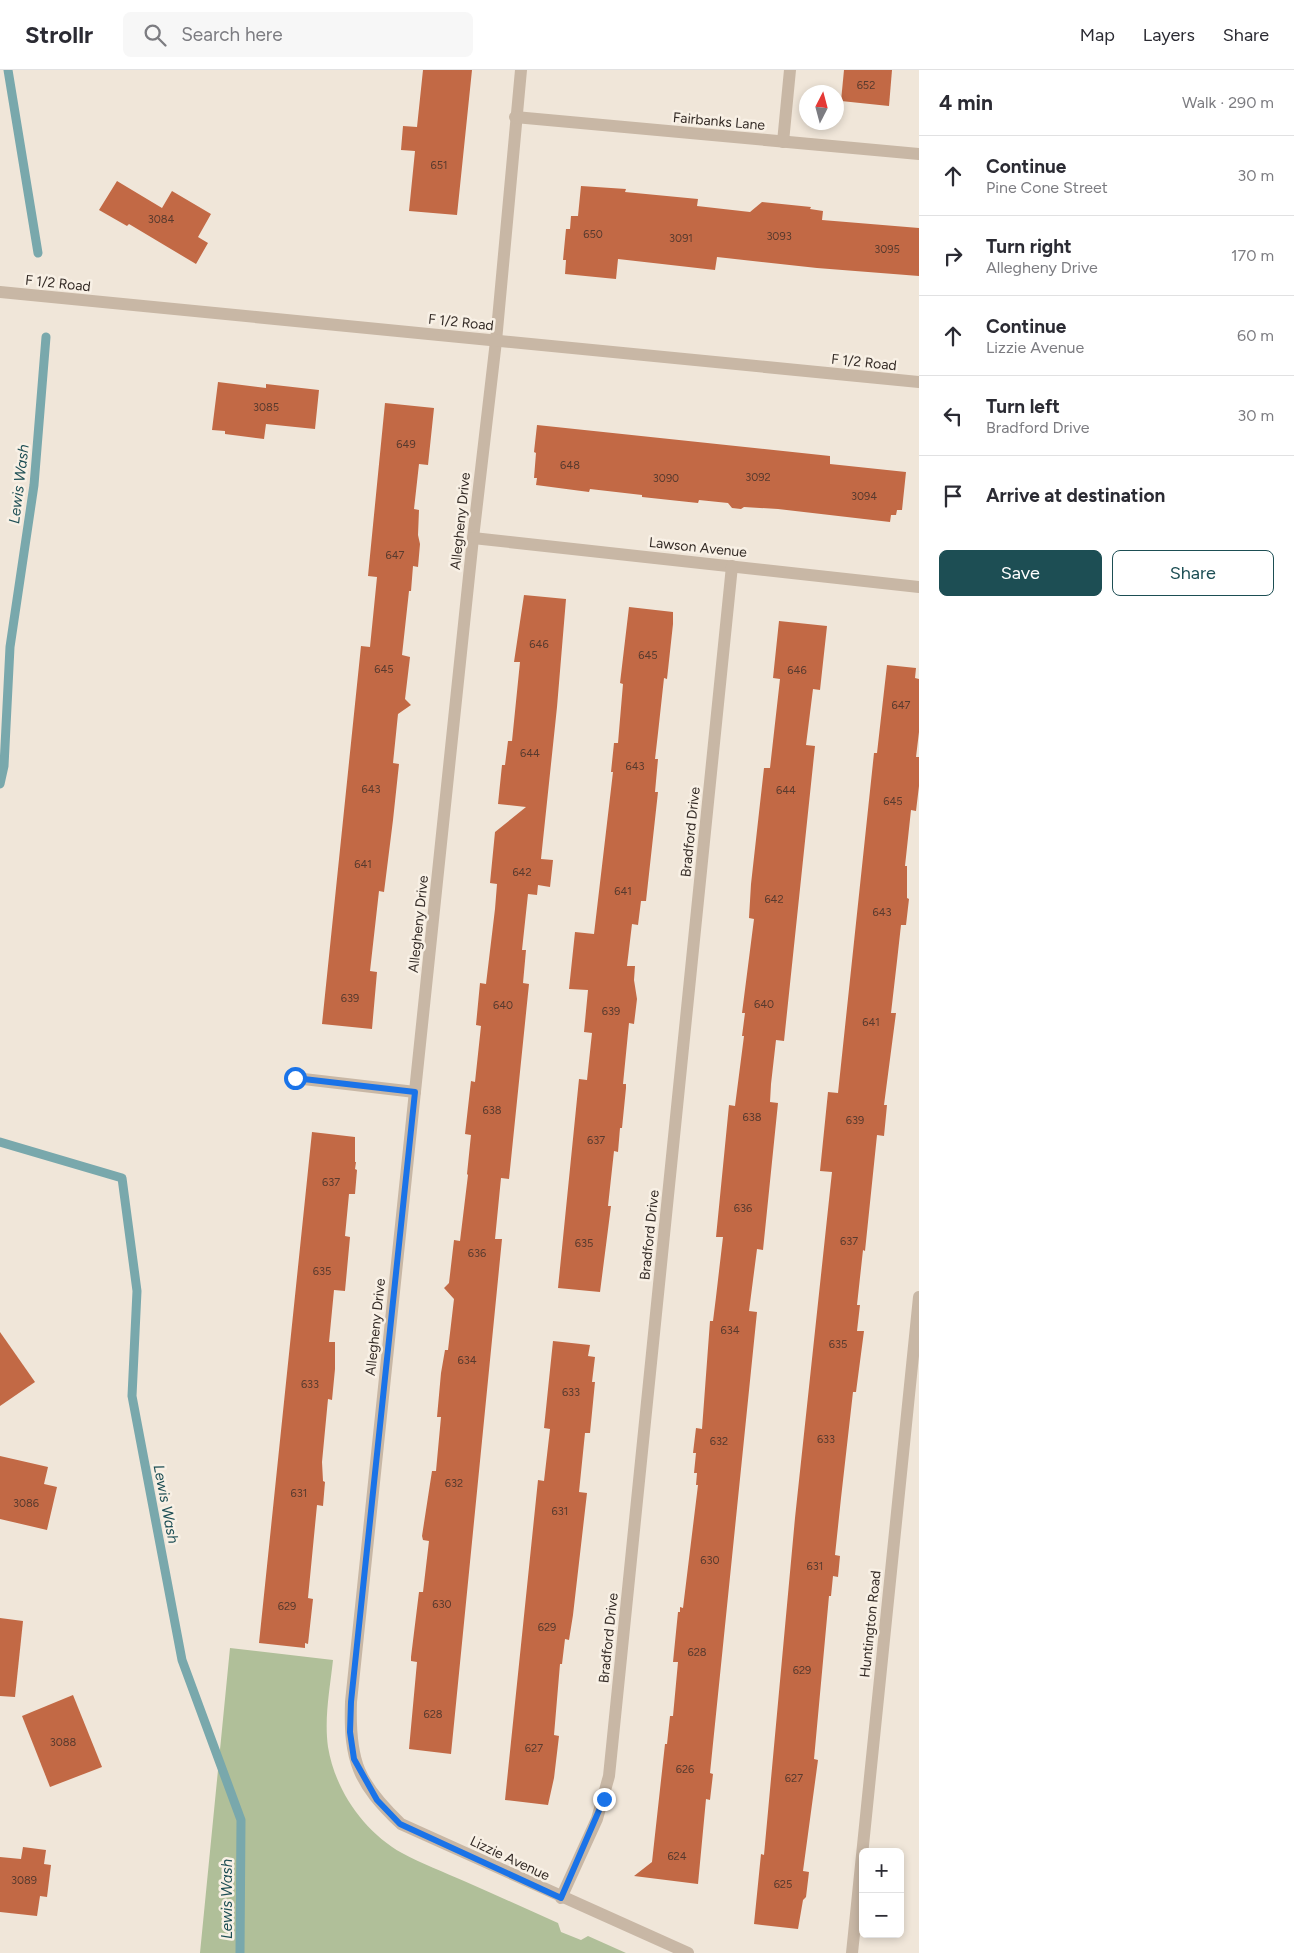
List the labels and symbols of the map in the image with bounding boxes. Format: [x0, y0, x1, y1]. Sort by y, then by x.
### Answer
house number: 652 [857, 79, 875, 92]
north arrow [799, 85, 844, 130]
street label: Fairbanks Lane [672, 109, 766, 134]
house number: 651 [430, 159, 448, 172]
house number: 3084 [148, 213, 174, 226]
house number: 650 [583, 228, 603, 241]
house number: 3093 [766, 230, 792, 243]
house number: 3091 [669, 232, 693, 245]
house number: 3095 [874, 243, 900, 256]
street label: F 1/2 Road [24, 272, 92, 295]
street label: F 1/2 Road [427, 311, 495, 334]
street label: F 1/2 Road [830, 351, 898, 374]
house number: 3085 [253, 401, 279, 414]
house number: 649 [396, 438, 416, 451]
water label: Lewis Wash [5, 443, 33, 525]
house number: 648 [560, 459, 580, 472]
street label: Allegheny Drive [447, 471, 474, 571]
house number: 3092 [745, 471, 771, 484]
house number: 3090 [653, 472, 679, 485]
house number: 3094 [851, 490, 877, 503]
street label: Lawson Avenue [648, 534, 748, 561]
house number: 647 [386, 549, 405, 562]
house number: 646 [529, 638, 549, 651]
house number: 645 [638, 649, 658, 662]
house number: 645 [374, 663, 394, 676]
house number: 646 [787, 664, 807, 677]
house number: 647 [892, 699, 911, 712]
house number: 644 [520, 747, 540, 760]
house number: 643 [625, 760, 645, 773]
house number: 643 [361, 783, 381, 796]
house number: 644 [776, 784, 796, 797]
street label: Bradford Drive [677, 786, 704, 878]
house number: 645 [883, 795, 903, 808]
house number: 641 [354, 858, 372, 871]
house number: 642 [512, 866, 532, 879]
street label: Allegheny Drive [405, 874, 432, 974]
house number: 641 [614, 885, 632, 898]
house number: 642 [764, 893, 784, 906]
house number: 643 [872, 906, 892, 919]
house number: 639 [341, 992, 359, 1005]
house number: 640 [754, 998, 774, 1011]
house number: 640 [493, 999, 513, 1012]
house number: 639 [602, 1005, 620, 1018]
house number: 641 [862, 1016, 880, 1029]
route start [284, 1067, 307, 1090]
house number: 638 [483, 1104, 502, 1117]
house number: 638 [743, 1111, 762, 1124]
house number: 639 [846, 1114, 864, 1127]
house number: 637 [587, 1134, 605, 1147]
house number: 637 [322, 1176, 340, 1189]
street label: Bradford Drive [636, 1189, 663, 1281]
house number: 636 [734, 1202, 752, 1215]
house number: 637 [840, 1235, 858, 1248]
house number: 635 [575, 1237, 593, 1250]
house number: 636 [468, 1247, 486, 1260]
house number: 635 [313, 1265, 331, 1278]
street label: Allegheny Drive [362, 1277, 389, 1377]
house number: 634 [720, 1324, 740, 1337]
house number: 635 [829, 1338, 847, 1351]
house number: 634 [457, 1354, 477, 1367]
house number: 633 [301, 1378, 319, 1391]
house number: 633 [562, 1386, 580, 1399]
house number: 633 [817, 1433, 835, 1446]
house number: 632 [710, 1435, 728, 1448]
water label: Lewis Wash [150, 1463, 182, 1545]
house number: 632 [445, 1477, 463, 1490]
house number: 631 [291, 1487, 307, 1500]
house number: 3086 [13, 1497, 39, 1510]
house number: 631 [552, 1505, 568, 1518]
house number: 630 [700, 1554, 720, 1567]
house number: 631 [807, 1560, 823, 1573]
street label: Huntington Road [856, 1570, 885, 1678]
street label: Bradford Drive [595, 1592, 622, 1684]
house number: 630 [432, 1598, 452, 1611]
house number: 629 [278, 1600, 296, 1613]
house number: 629 [538, 1621, 556, 1634]
house number: 628 [687, 1646, 707, 1659]
house number: 629 [793, 1664, 811, 1677]
house number: 628 [423, 1708, 443, 1721]
house number: 3088 [50, 1736, 77, 1749]
house number: 627 [525, 1742, 543, 1755]
house number: 626 [676, 1763, 694, 1776]
house number: 627 [785, 1772, 803, 1785]
route end [593, 1788, 616, 1811]
street label: Lizzie Avenue [467, 1833, 553, 1884]
house number: 624 [667, 1850, 687, 1863]
water label: Lewis Wash [218, 1859, 236, 1939]
house number: 3089 [11, 1874, 37, 1887]
house number: 625 [774, 1878, 792, 1891]

